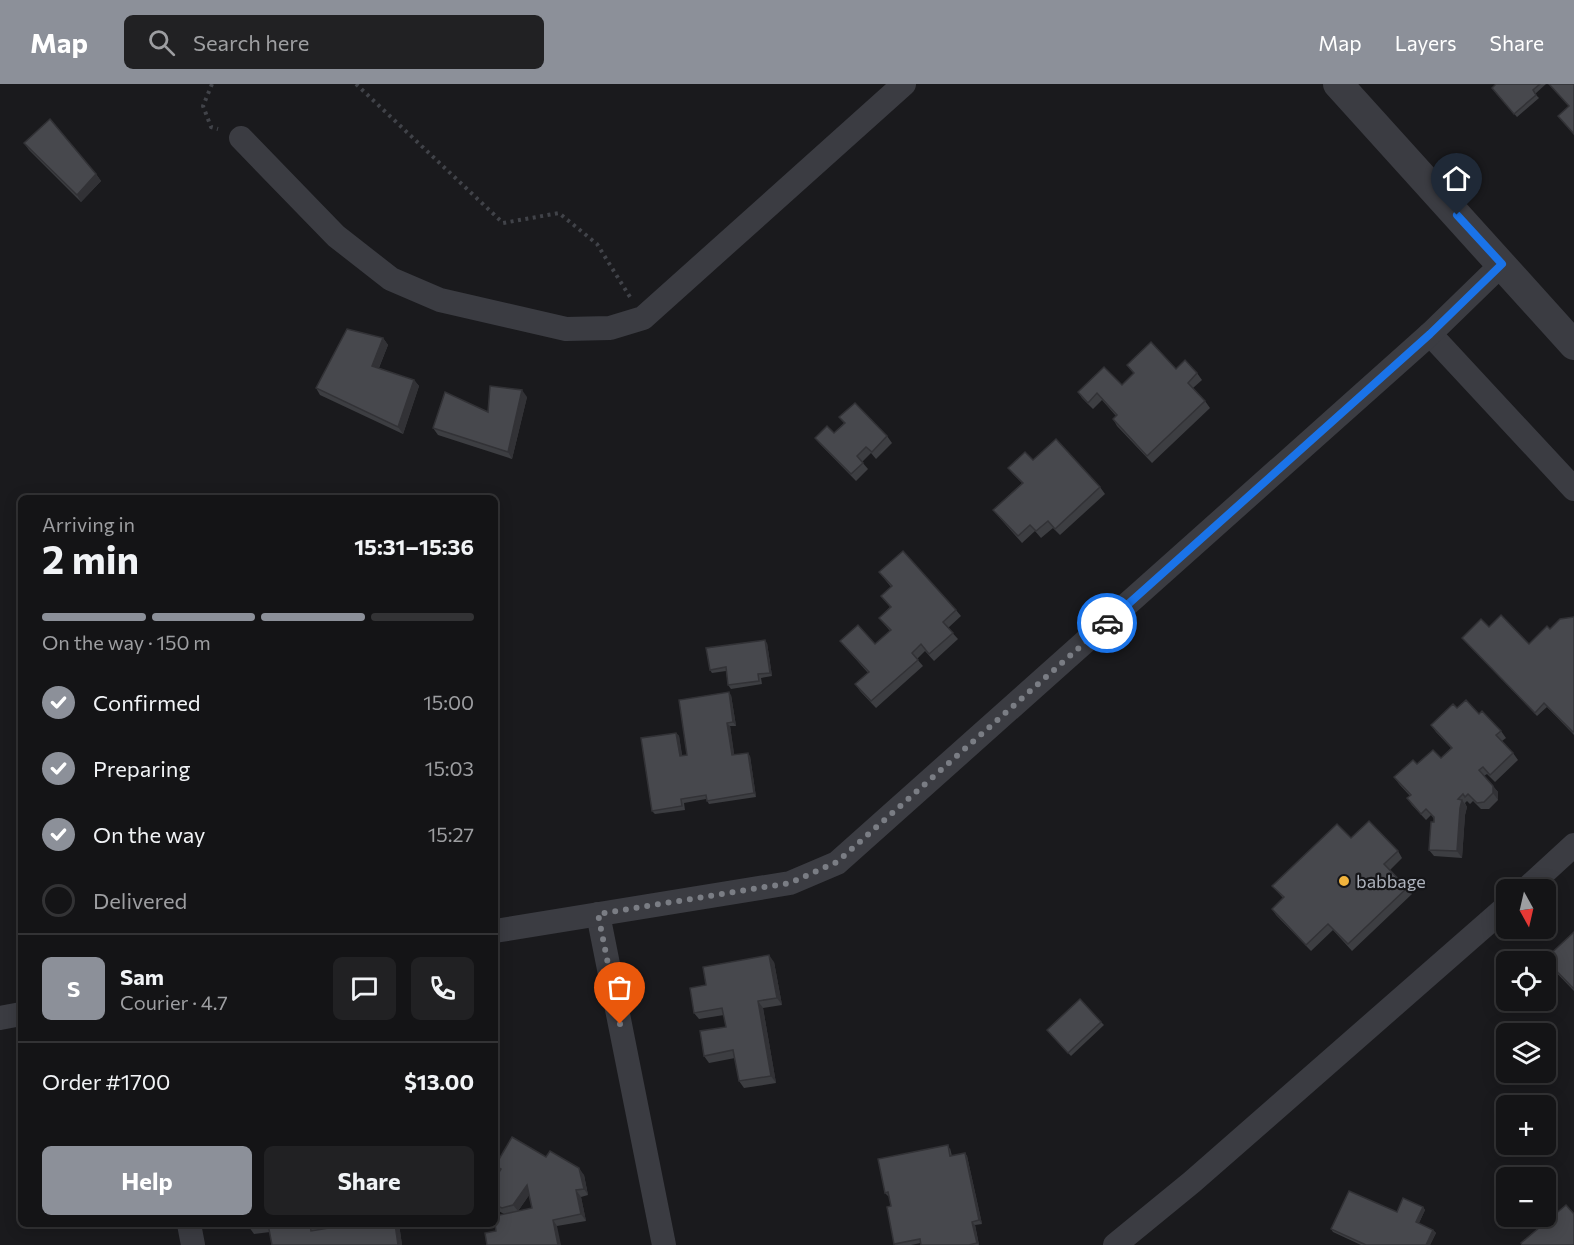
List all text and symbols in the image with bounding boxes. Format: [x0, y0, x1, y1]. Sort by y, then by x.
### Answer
search box [124, 15, 544, 69]
text: Map [30, 25, 88, 59]
icon: search [145, 26, 178, 59]
text: Search here [193, 29, 309, 56]
text: Map [1318, 30, 1362, 55]
text: Layers [1395, 30, 1457, 55]
text: Share [1490, 30, 1544, 55]
pin [1431, 153, 1482, 215]
icon: home [1440, 162, 1473, 195]
text: Arriving in [42, 512, 135, 536]
text: 15:31–15:36 [354, 533, 474, 560]
text: 2 min [42, 534, 139, 582]
courier [1077, 593, 1137, 653]
icon: car [1091, 607, 1124, 640]
text: On the way · 150 m [42, 630, 211, 654]
icon: check [42, 686, 75, 719]
text: Confirmed [93, 689, 200, 716]
text: 15:00 [423, 690, 474, 714]
icon: check [42, 752, 75, 785]
text: Preparing [93, 755, 190, 782]
text: 15:03 [425, 756, 474, 780]
icon: check [42, 818, 75, 851]
text: On the way [93, 821, 205, 848]
text: 15:27 [428, 822, 474, 846]
place label: babbage [1356, 870, 1426, 892]
marker: babbage [1337, 874, 1351, 888]
north arrow [1496, 879, 1556, 939]
map controls [1496, 879, 1556, 1227]
text: Delivered [93, 887, 187, 914]
button: locate [1496, 951, 1556, 1011]
button: chat [333, 957, 396, 1020]
button: phone [411, 957, 474, 1020]
pin [594, 962, 645, 1024]
text: Sam [120, 963, 164, 990]
icon: bag [603, 971, 636, 1004]
text: S [67, 975, 80, 1002]
text: Courier · 4.7 [120, 990, 228, 1014]
button: layers [1496, 1023, 1556, 1083]
text: Order #1700 [42, 1068, 170, 1095]
text: $13.00 [404, 1068, 474, 1095]
button: + [1496, 1095, 1556, 1155]
button: Help [42, 1146, 252, 1215]
button: Share [264, 1146, 474, 1215]
button: − [1496, 1167, 1556, 1227]

